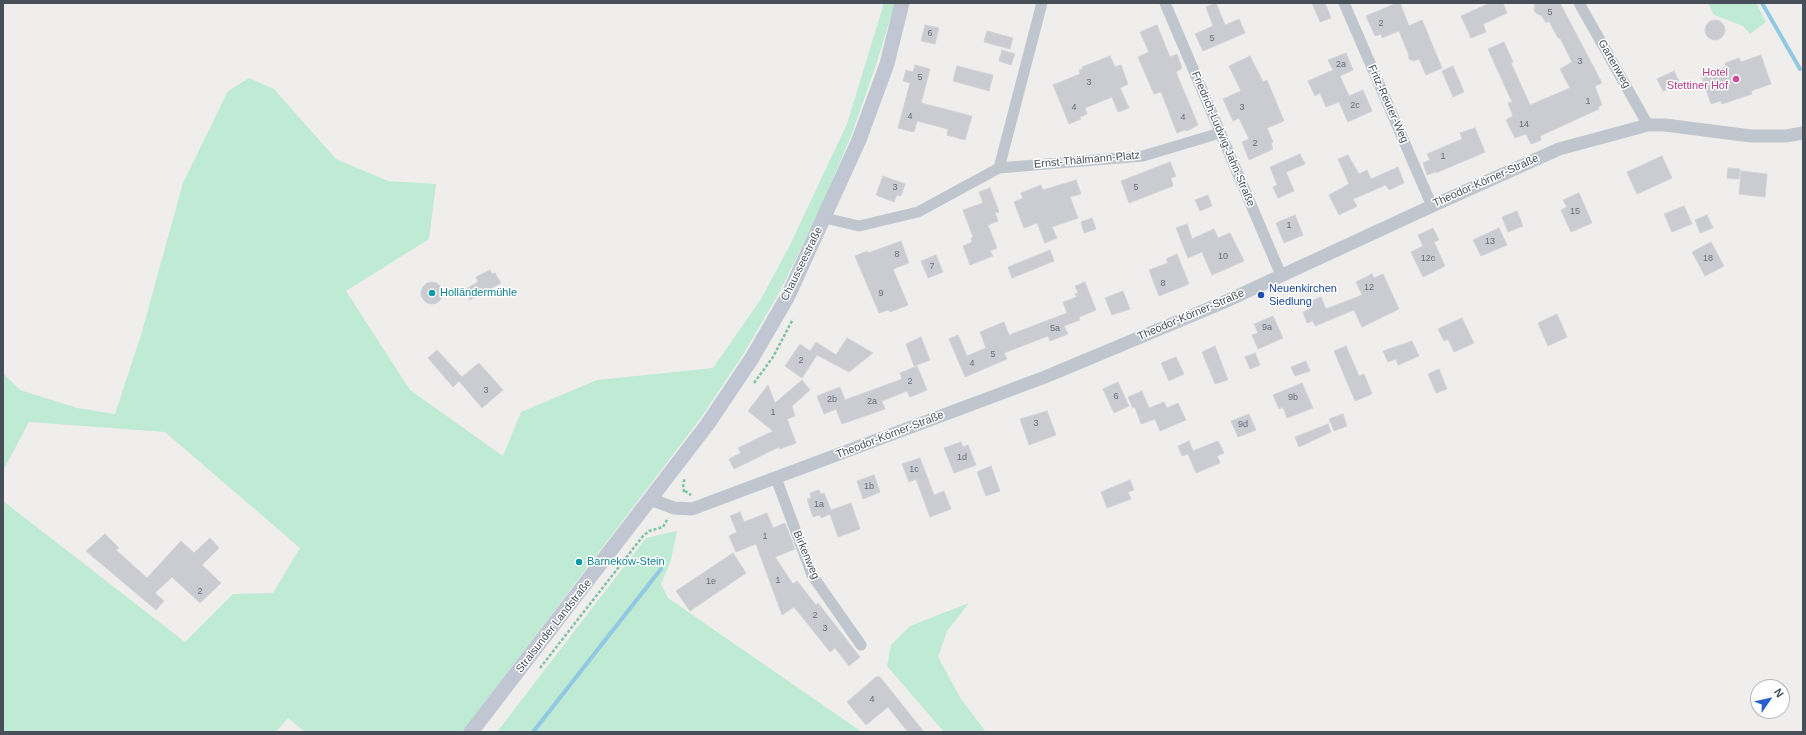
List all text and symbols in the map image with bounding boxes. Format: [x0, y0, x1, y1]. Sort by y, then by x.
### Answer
house number: 5 [1547, 8, 1553, 18]
house number: 2 [1378, 19, 1384, 29]
house number: 6 [927, 29, 933, 39]
house number: 5 [1209, 34, 1215, 44]
street label: Gartenweg [1595, 37, 1633, 91]
house number: 3 [1577, 57, 1583, 67]
house number: 2a [1336, 60, 1346, 70]
street label: Fritz-Reuter-Weg [1365, 63, 1411, 145]
place label: Hotel Stettiner Hof [1667, 66, 1728, 92]
street label: Friedrich-Ludwig-Jahn-Straße [1188, 69, 1258, 209]
house number: 5 [917, 73, 923, 83]
marker: Hotel Stettiner Hof [1731, 74, 1741, 84]
house number: 3 [1086, 78, 1092, 88]
house number: 1 [1585, 97, 1591, 107]
house number: 2c [1350, 101, 1360, 111]
house number: 4 [1071, 103, 1077, 113]
house number: 3 [1239, 103, 1245, 113]
house number: 4 [907, 112, 913, 122]
house number: 4 [1180, 113, 1186, 123]
house number: 14 [1519, 120, 1529, 130]
house number: 2 [1252, 139, 1258, 149]
street label: Ernst-Thälmann-Platz [1033, 149, 1141, 171]
street label: Theodor-Körner-Straße [1431, 152, 1541, 210]
house number: 1 [1440, 152, 1446, 162]
house number: 3 [892, 183, 898, 193]
house number: 5 [1133, 183, 1139, 193]
house number: 15 [1570, 207, 1580, 217]
house number: 1 [1286, 221, 1292, 231]
street label: Chausseestraße [778, 225, 826, 303]
house number: 13 [1485, 237, 1495, 247]
house number: 8 [894, 250, 900, 260]
house number: 10 [1218, 252, 1228, 262]
house number: 12c [1421, 254, 1435, 264]
house number: 18 [1703, 254, 1713, 264]
house number: 7 [929, 262, 935, 272]
house number: 8 [1160, 279, 1166, 289]
place label: Neuenkirchen Siedlung [1269, 282, 1337, 308]
house number: 12 [1364, 283, 1374, 293]
place label: Holländermühle [440, 286, 517, 300]
street label: Theodor-Körner-Straße [1136, 287, 1246, 343]
marker: Holländermühle [427, 288, 437, 298]
house number: 9 [878, 289, 884, 299]
marker: Neuenkirchen Siedlung [1256, 290, 1266, 300]
house number: 9a [1262, 323, 1272, 333]
house number: 5a [1050, 324, 1060, 334]
house number: 5 [990, 350, 996, 360]
house number: 2 [798, 356, 804, 366]
house number: 4 [969, 359, 975, 369]
house number: 2 [907, 377, 913, 387]
house number: 3 [483, 386, 489, 396]
house number: 6 [1113, 392, 1119, 402]
house number: 9b [1288, 393, 1298, 403]
house number: 2b [827, 395, 837, 405]
house number: 2a [867, 397, 877, 407]
house number: 1 [770, 408, 776, 418]
street label: Theodor-Körner-Straße [834, 408, 946, 462]
house number: 3 [1033, 419, 1039, 429]
house number: 9d [1238, 420, 1248, 430]
house number: 1d [957, 453, 967, 463]
house number: 1c [909, 465, 919, 475]
house number: 1b [864, 482, 874, 492]
house number: 1a [814, 500, 824, 510]
street label: Birkenweg [790, 529, 822, 581]
house number: 1 [762, 532, 768, 542]
place label: Barnekow-Stein [587, 555, 665, 569]
marker: Barnekow-Stein [574, 557, 584, 567]
house number: 1 [775, 576, 781, 586]
street label: Stralsunder Landstraße [513, 577, 595, 675]
house number: 1e [706, 577, 716, 587]
house number: 2 [197, 587, 203, 597]
house number: 2 [812, 611, 818, 621]
house number: 3 [822, 624, 828, 634]
north arrow [1750, 679, 1790, 719]
text: N [1772, 686, 1786, 699]
house number: 4 [869, 695, 875, 705]

